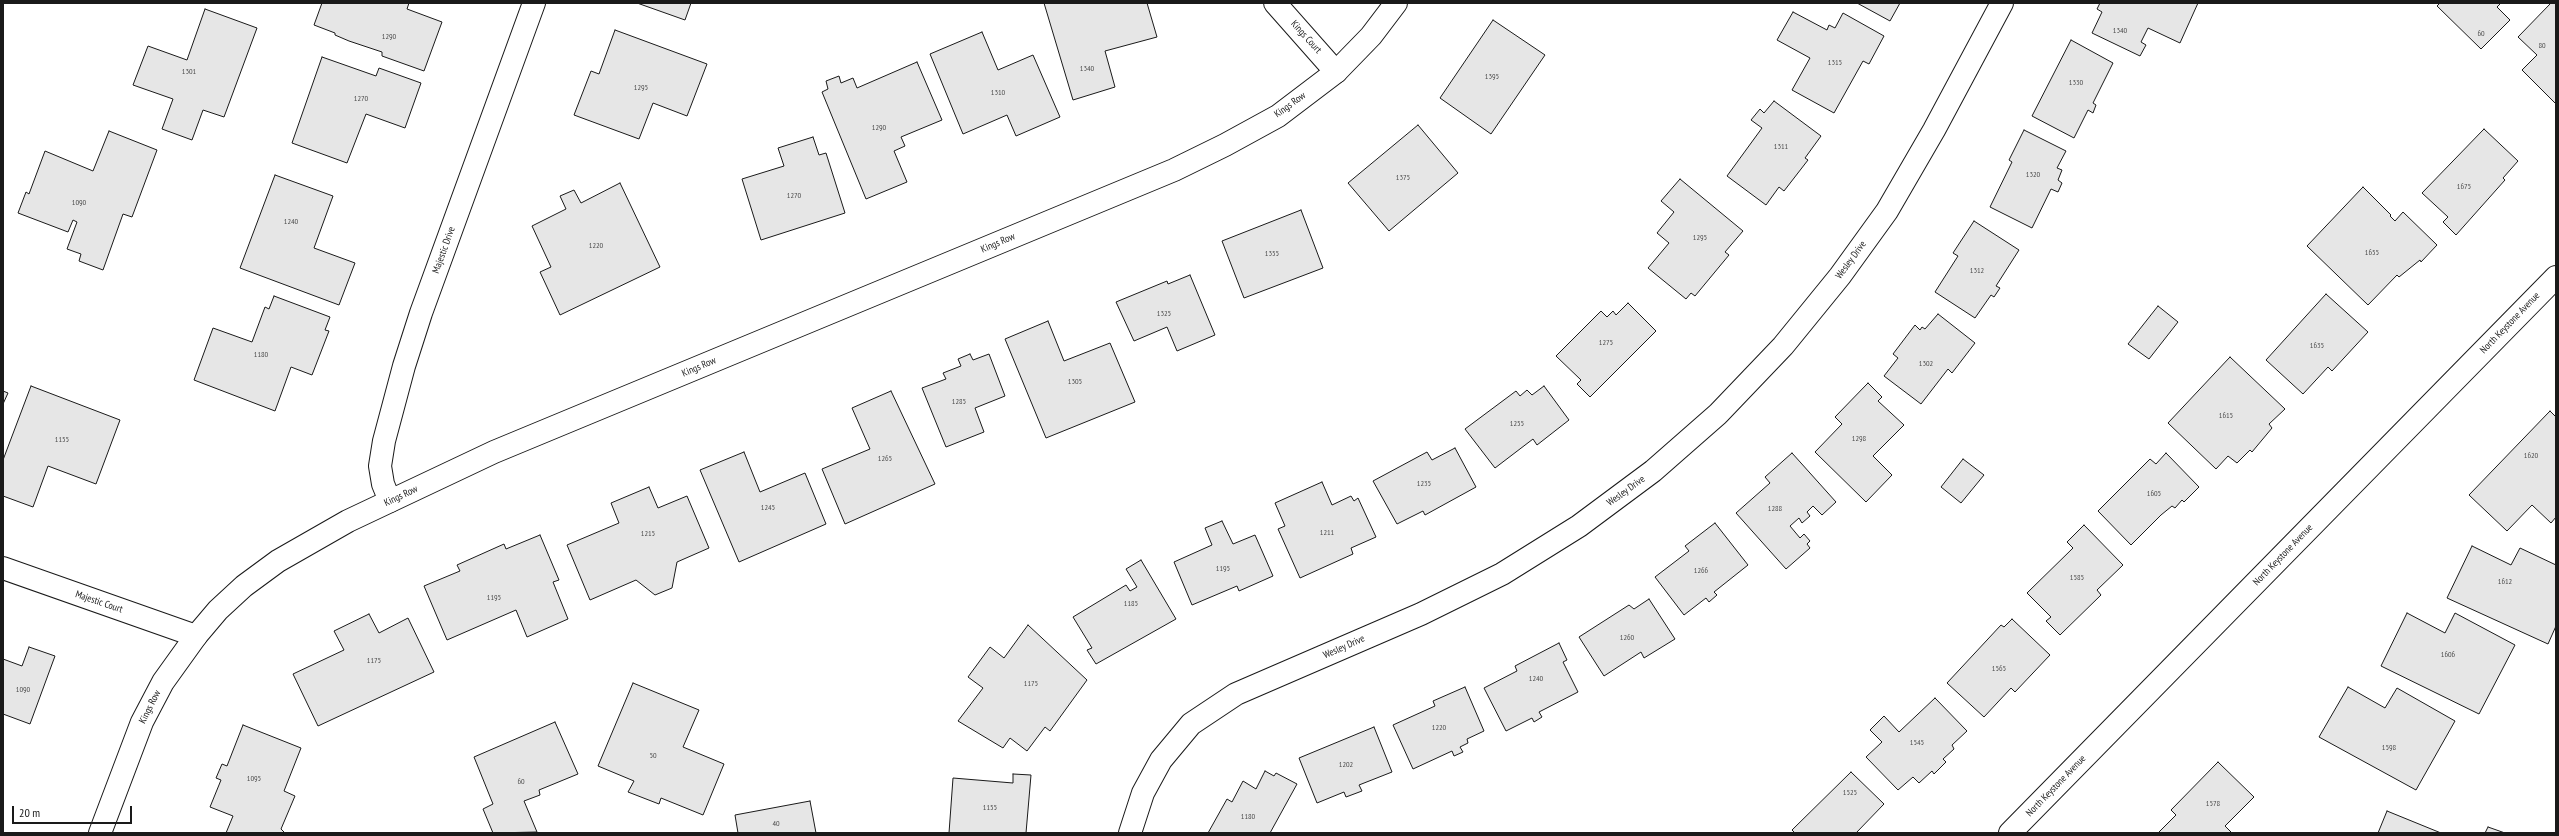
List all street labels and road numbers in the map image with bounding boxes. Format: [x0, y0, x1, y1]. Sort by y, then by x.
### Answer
street label: Kings Court [1288, 18, 1324, 56]
street label: Kings Row [1272, 90, 1308, 120]
street label: Majestic Drive [430, 225, 458, 275]
street label: Kings Row [979, 230, 1017, 256]
street label: Wesley Drive [1833, 239, 1869, 281]
street label: North Keystone Avenue [2478, 290, 2542, 356]
street label: Kings Row [680, 354, 718, 380]
street label: Wesley Drive [1605, 473, 1647, 509]
street label: Kings Row [382, 483, 420, 509]
street label: North Keystone Avenue [2251, 522, 2315, 588]
street label: Majestic Court [74, 588, 124, 616]
street label: Wesley Drive [1321, 633, 1367, 661]
street label: Kings Row [137, 688, 163, 726]
street label: North Keystone Avenue [2024, 753, 2088, 819]

